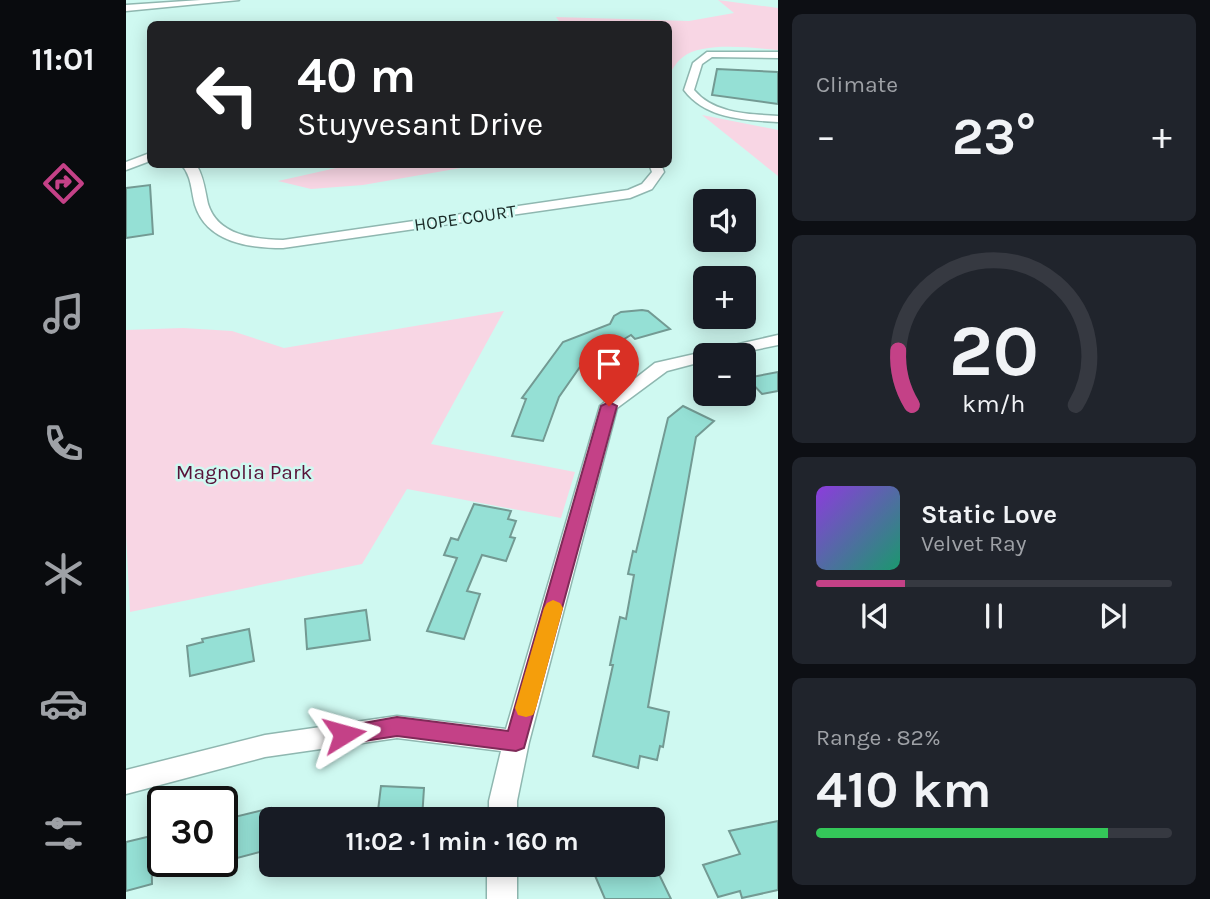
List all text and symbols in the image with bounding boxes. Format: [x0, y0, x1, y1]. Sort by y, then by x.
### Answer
text: 11:01 [31, 41, 95, 78]
text: 40 m [297, 47, 416, 104]
icon: left [182, 49, 273, 140]
text: Climate [816, 71, 898, 98]
text: Stuyvesant Drive [297, 106, 543, 143]
text: 23° [952, 106, 1036, 167]
text: − [816, 114, 836, 159]
text: + [1152, 114, 1172, 159]
icon: directions [39, 159, 88, 208]
map controls [693, 189, 756, 406]
button: sound [693, 189, 756, 252]
street label: HOPE COURT [413, 200, 517, 236]
button: + [693, 266, 756, 329]
icon: music [39, 289, 88, 338]
text: 20 [949, 308, 1039, 393]
pin [579, 334, 639, 406]
button: − [693, 343, 756, 406]
icon: arrive [590, 345, 628, 383]
text: km/h [962, 389, 1026, 418]
icon: phone [39, 419, 88, 468]
park label: Magnolia Park [176, 460, 312, 484]
text: Static Love [921, 499, 1057, 530]
text: Velvet Ray [921, 530, 1026, 557]
icon: climate [39, 549, 88, 598]
icon: previous [856, 597, 894, 635]
icon: pause [975, 597, 1013, 635]
icon: next [1094, 597, 1132, 635]
icon: car [39, 679, 88, 728]
position arrow [307, 697, 381, 771]
text: Range · 82% [816, 724, 941, 751]
text: 410 km [816, 759, 992, 820]
speed limit sign: 30 [147, 786, 238, 877]
icon: filters [39, 809, 88, 858]
text: 11:02 · 1 min · 160 m [345, 826, 579, 857]

